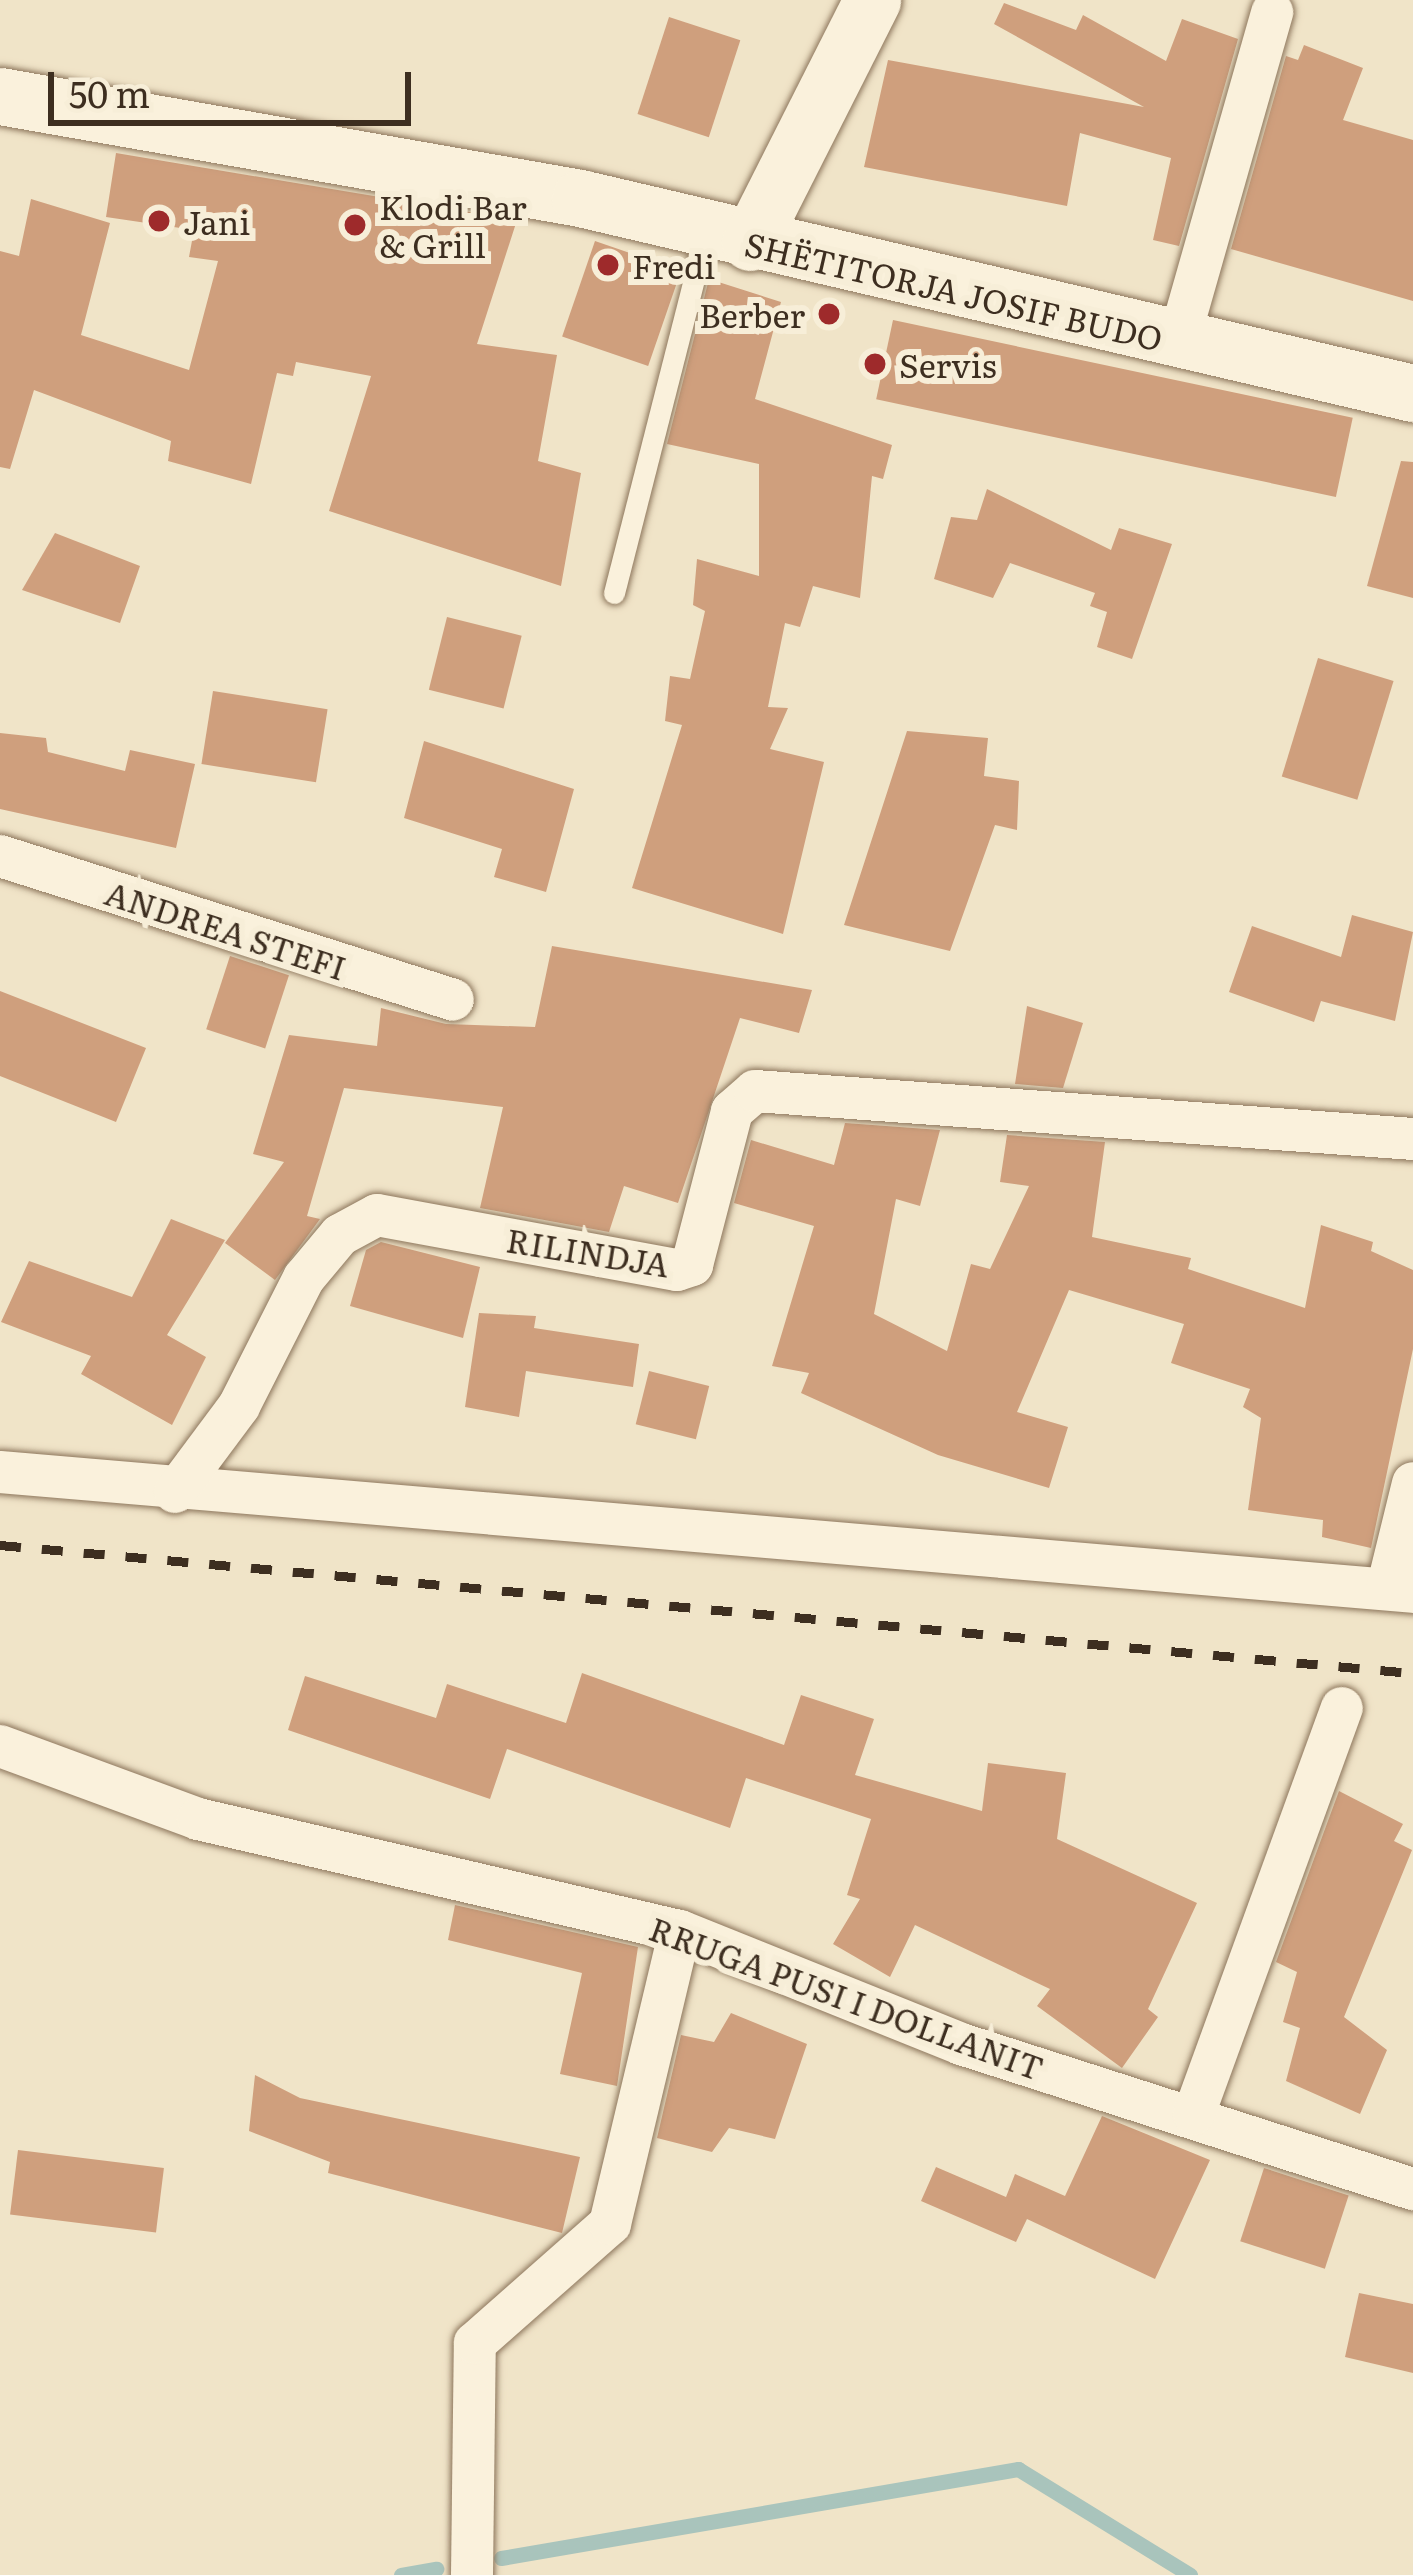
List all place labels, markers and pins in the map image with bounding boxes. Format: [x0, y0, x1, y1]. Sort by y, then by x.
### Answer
place label: Klodi Bar & Grill [379, 186, 527, 264]
place label: Jani [183, 201, 250, 241]
marker: Jani [146, 208, 172, 234]
marker: Klodi Bar & Grill [342, 212, 368, 238]
place label: Fredi [632, 245, 715, 285]
marker: Fredi [595, 252, 621, 278]
place label: Berber [699, 294, 805, 334]
marker: Berber [816, 301, 842, 327]
place label: Servis [899, 344, 997, 384]
marker: Servis [862, 351, 888, 377]

